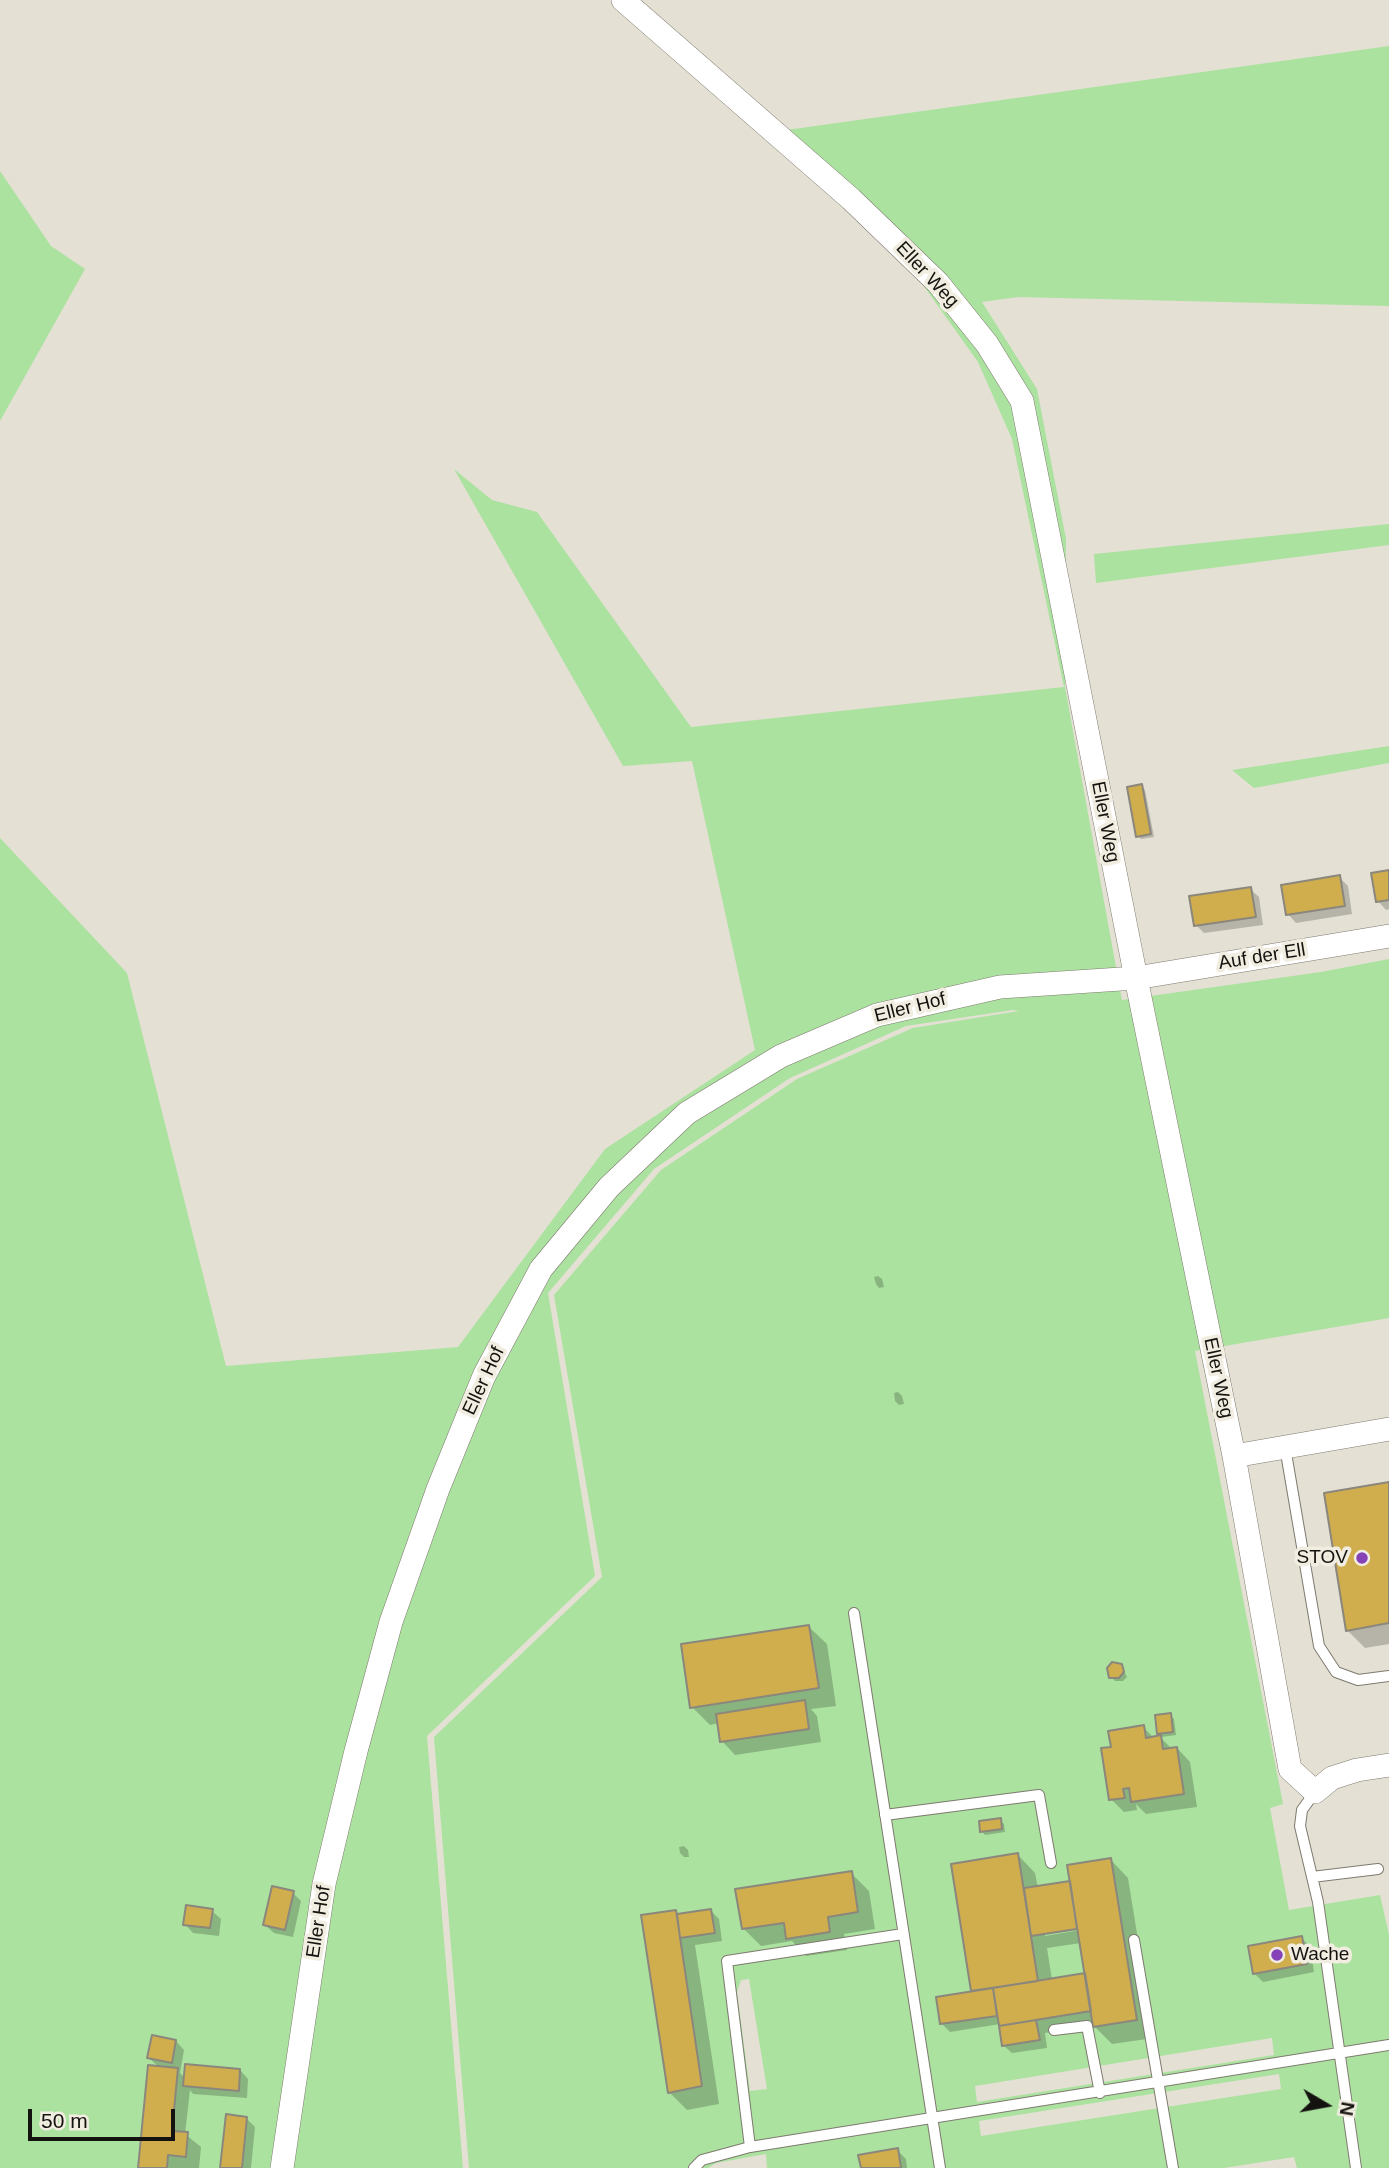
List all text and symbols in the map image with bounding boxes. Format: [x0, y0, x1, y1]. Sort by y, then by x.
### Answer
street label: Eller Weg [891, 237, 963, 313]
street label: Eller Weg [1086, 780, 1124, 864]
street label: Auf der Ell [1217, 939, 1307, 975]
street label: Eller Hof [872, 988, 948, 1028]
street label: Eller Weg [1198, 1336, 1238, 1420]
street label: Eller Hof [458, 1343, 510, 1419]
place label: STOV [1297, 1547, 1348, 1569]
marker: STOV [1354, 1550, 1370, 1566]
street label: Eller Hof [302, 1884, 336, 1960]
place label: Wache [1291, 1944, 1349, 1966]
marker: Wache [1269, 1947, 1285, 1963]
north arrow [1291, 2070, 1361, 2140]
scale bar [32, 2094, 178, 2138]
text: N [1336, 2100, 1359, 2117]
text: 50 m [41, 2109, 88, 2132]

